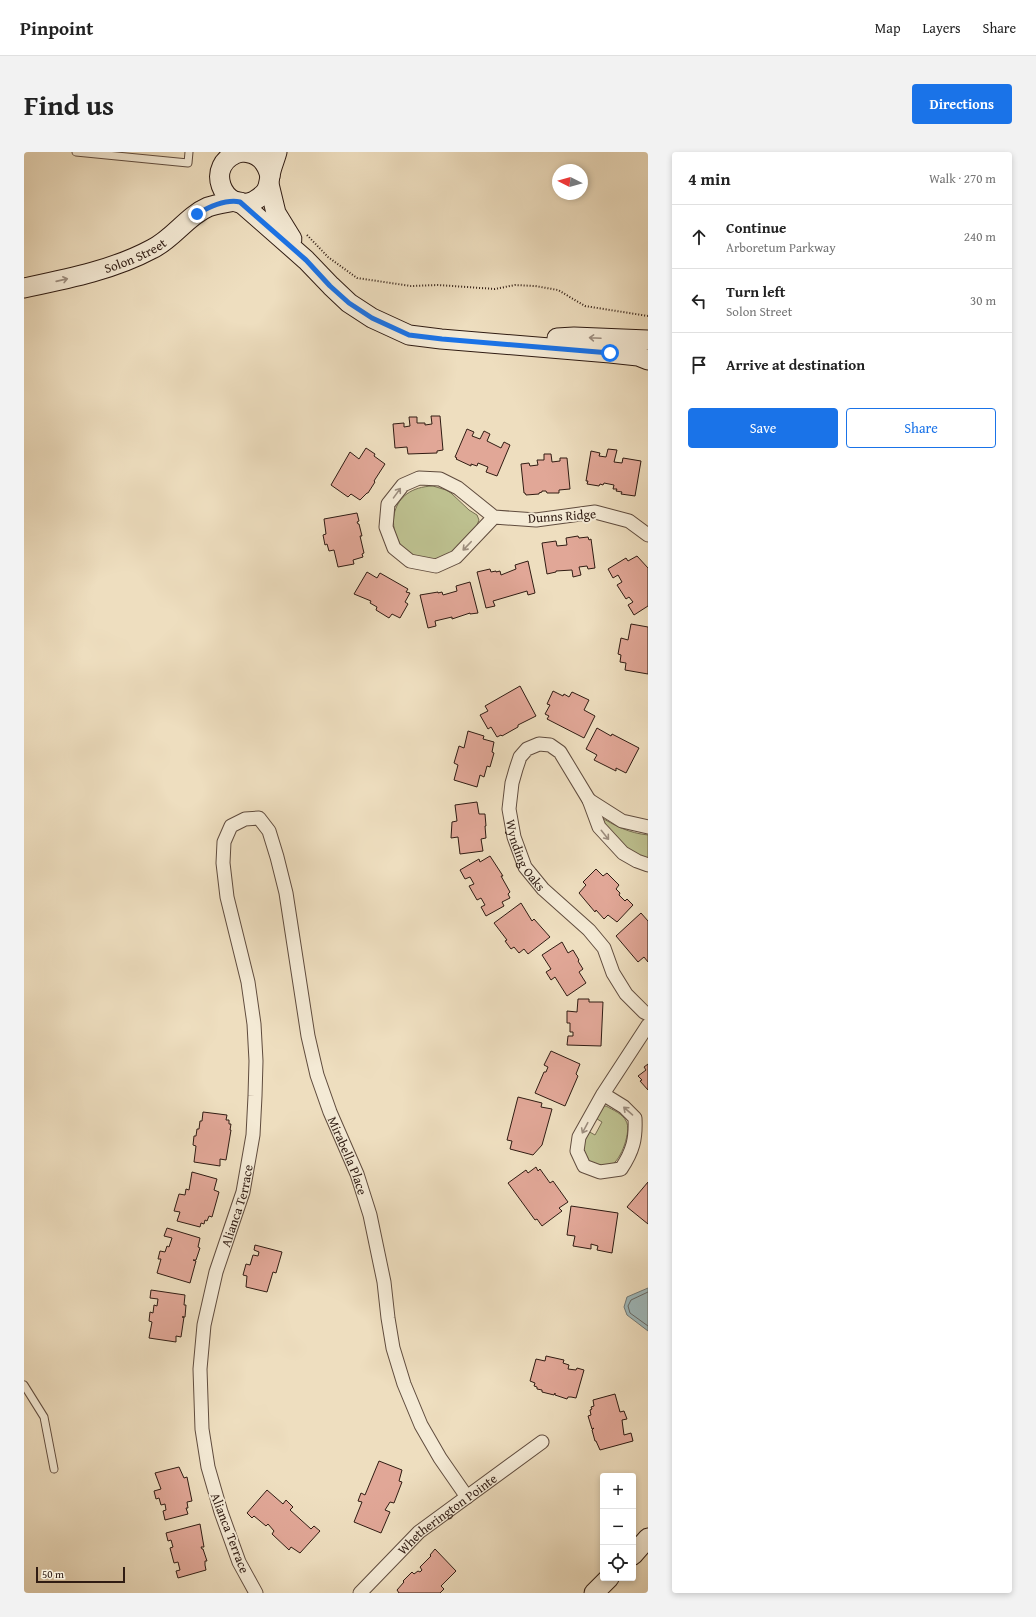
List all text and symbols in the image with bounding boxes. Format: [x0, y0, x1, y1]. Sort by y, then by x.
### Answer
text: Pinpoint [20, 14, 93, 42]
text: Map [875, 18, 901, 38]
text: Layers [923, 18, 961, 38]
text: Share [983, 18, 1016, 38]
text: Find us [24, 84, 114, 125]
button: Directions [912, 84, 1012, 124]
north arrow [552, 164, 588, 200]
text: 4 min [688, 166, 730, 191]
text: Walk · 270 m [929, 169, 996, 188]
route end [188, 205, 206, 223]
text: Continue [726, 217, 787, 238]
icon: ahead [688, 226, 710, 248]
text: 240 m [964, 227, 996, 246]
street label: Solon Street [102, 233, 171, 278]
text: Arboretum Parkway [726, 238, 836, 257]
one-way arrow [55, 275, 68, 283]
text: Turn left [726, 281, 785, 302]
icon: left [688, 290, 710, 312]
text: 30 m [970, 291, 996, 310]
text: Solon Street [726, 302, 792, 321]
one-way arrow [589, 334, 602, 342]
route start [601, 344, 619, 362]
icon: arrive [688, 354, 710, 376]
text: Arrive at destination [726, 354, 865, 375]
button: Save [688, 408, 838, 448]
button: Share [846, 408, 996, 448]
one-way arrow [392, 488, 401, 499]
street label: Dunns Ridge [527, 504, 597, 528]
one-way arrow [463, 540, 472, 550]
street label: Wynding Oaks [502, 818, 550, 895]
one-way arrow [601, 829, 610, 840]
one-way arrow [623, 1107, 633, 1116]
street label: Mirabella Place [323, 1113, 373, 1197]
one-way arrow [580, 1122, 588, 1134]
street label: Alianca Terrace [216, 1163, 257, 1249]
street label: Whetherington Pointe [393, 1469, 501, 1559]
map controls [600, 1473, 636, 1581]
button: + [600, 1473, 636, 1509]
street label: Alianca Terrace [206, 1490, 254, 1576]
button: − [600, 1509, 636, 1545]
button: locate [600, 1545, 636, 1581]
scale bar [36, 1565, 125, 1584]
text: 50 m [42, 1566, 64, 1582]

